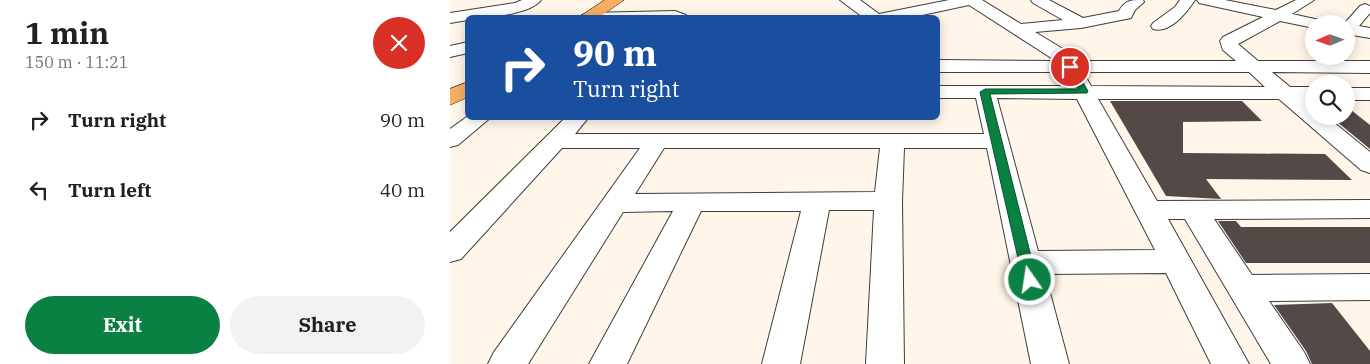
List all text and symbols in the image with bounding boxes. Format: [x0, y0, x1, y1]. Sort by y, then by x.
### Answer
text: 1 min [25, 13, 109, 52]
north arrow [1305, 15, 1355, 65]
map controls [1305, 15, 1355, 125]
button: close [373, 17, 425, 69]
text: 90 m [573, 30, 657, 76]
icon: right [490, 35, 555, 100]
pin [1049, 46, 1091, 88]
text: 150 m · 11:21 [25, 52, 128, 72]
icon: arrive [1056, 53, 1084, 81]
text: Turn right [573, 74, 680, 103]
button: search [1305, 75, 1355, 125]
icon: right [25, 106, 53, 134]
text: Turn right [68, 108, 166, 132]
text: 90 m [380, 108, 425, 132]
icon: left [25, 176, 53, 204]
text: Turn left [68, 178, 151, 202]
text: 40 m [380, 178, 425, 202]
position arrow [1003, 253, 1055, 305]
button: Exit [25, 296, 220, 354]
button: Share [230, 296, 425, 354]

